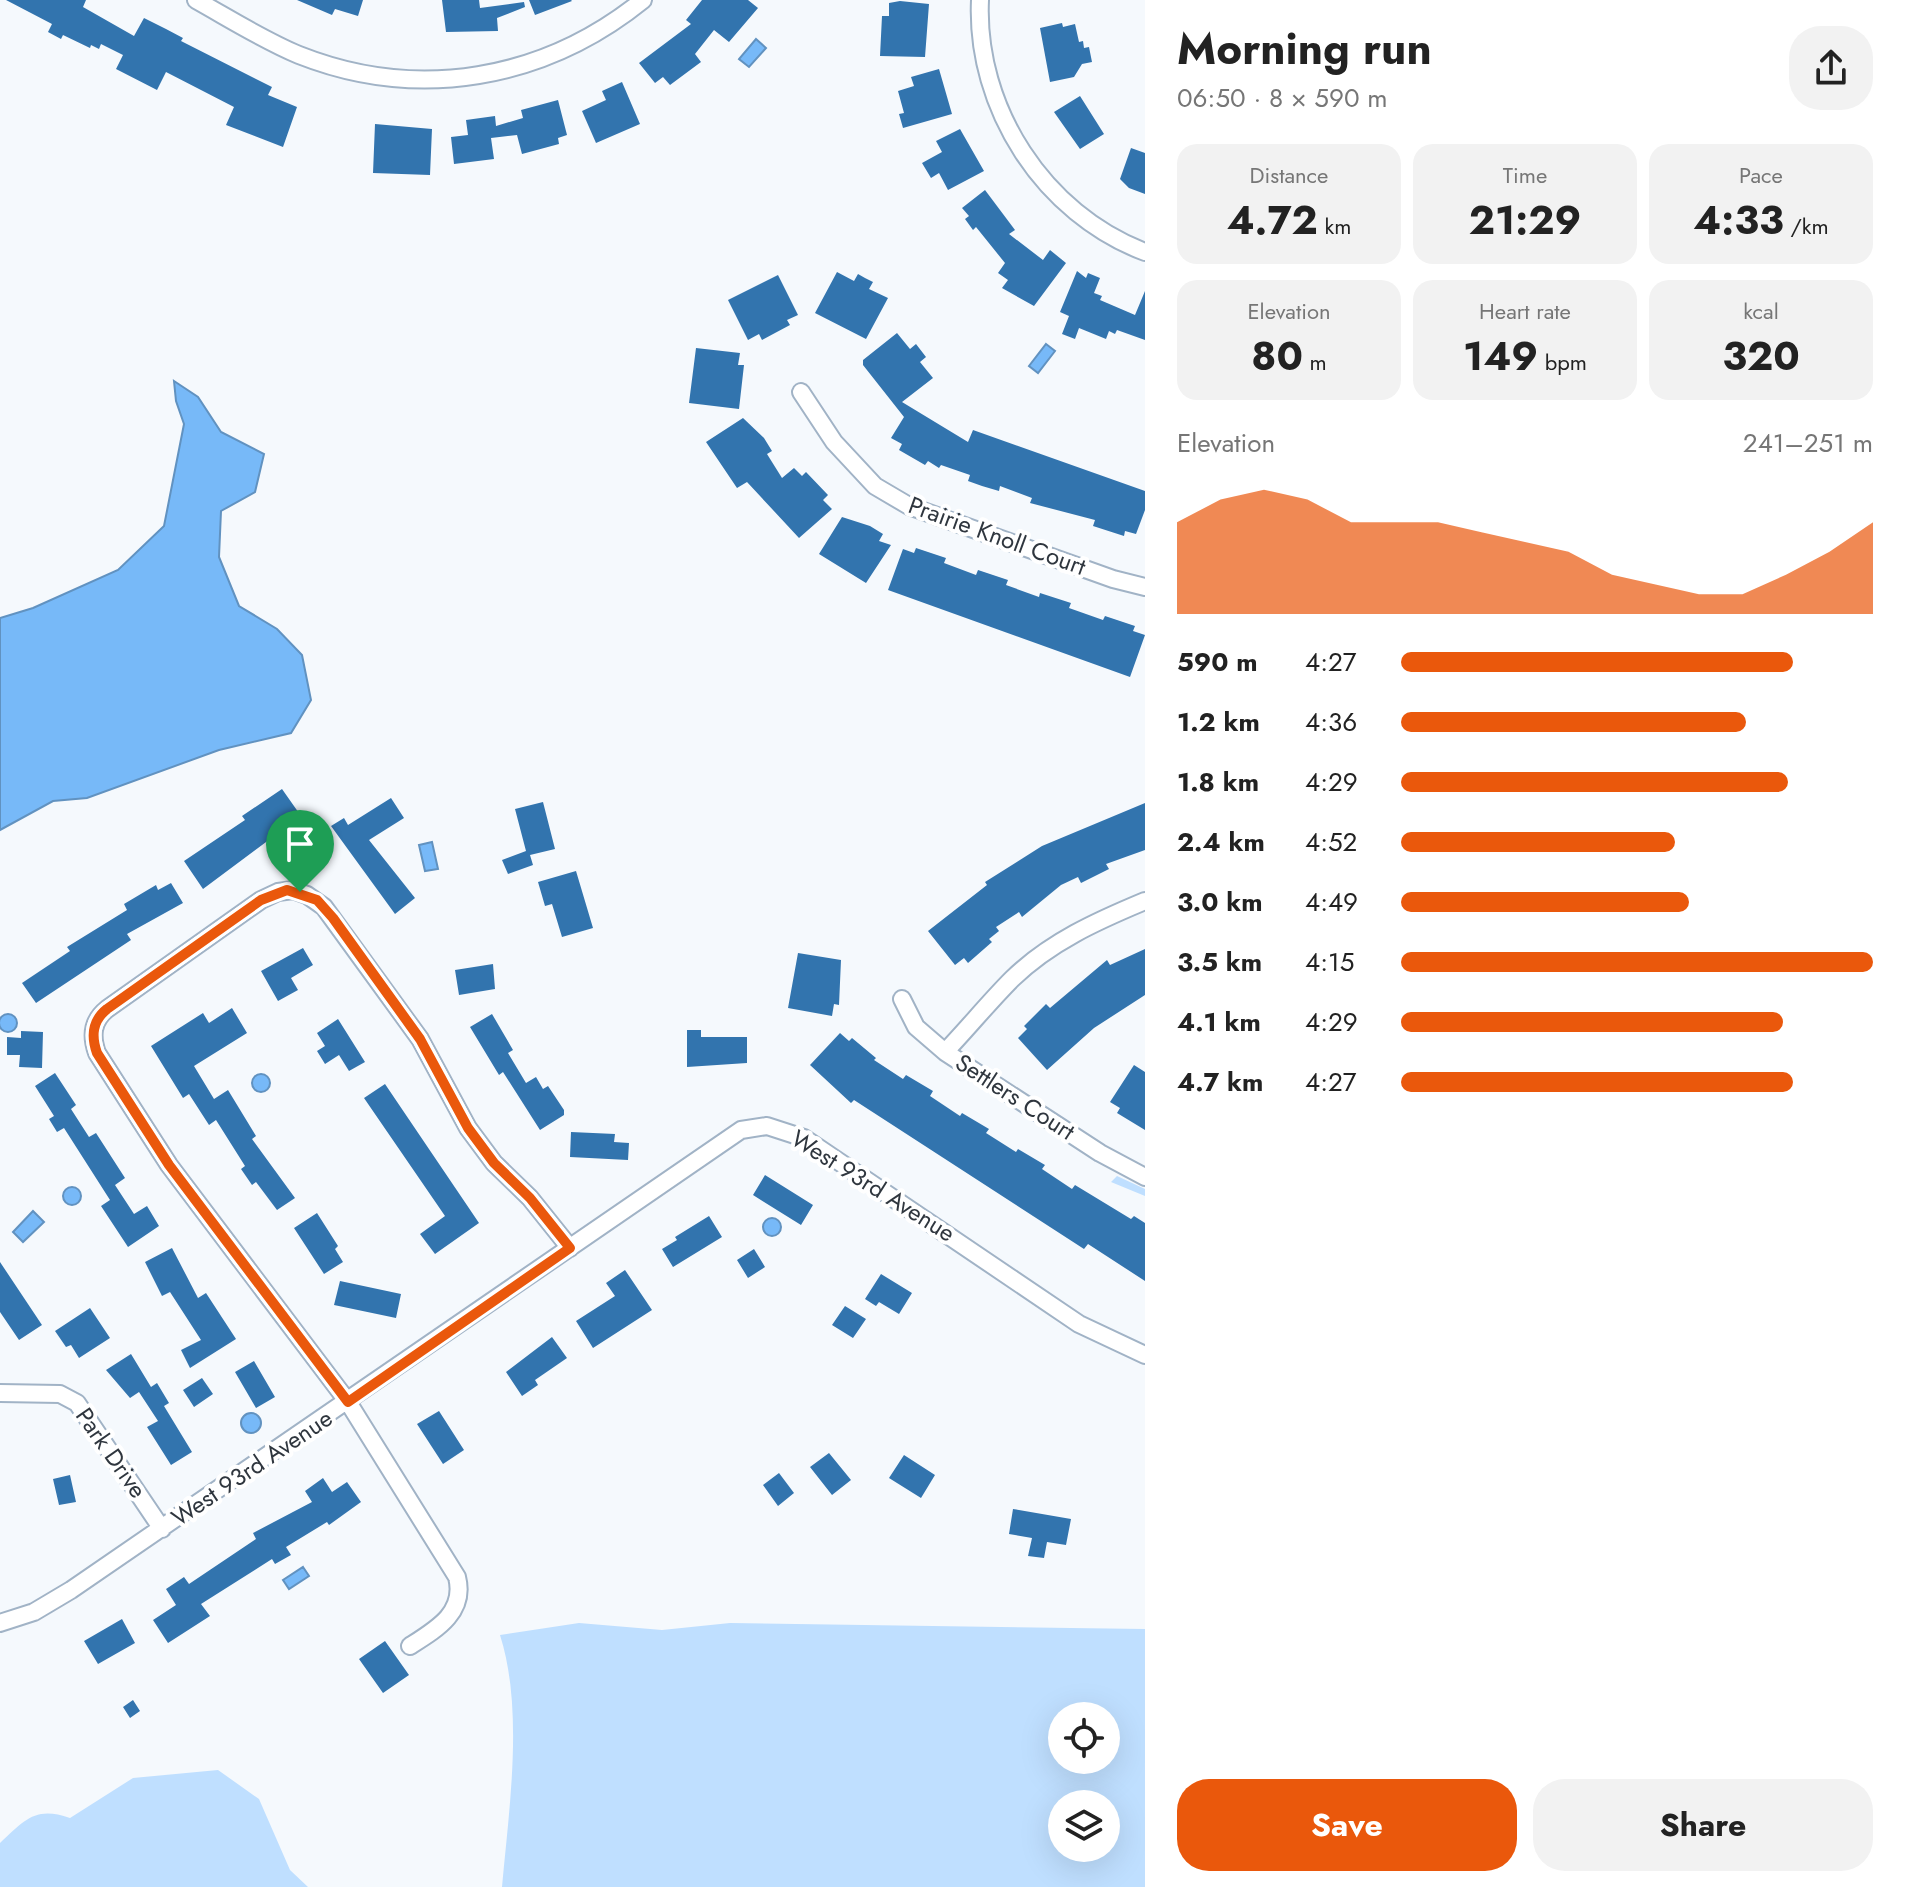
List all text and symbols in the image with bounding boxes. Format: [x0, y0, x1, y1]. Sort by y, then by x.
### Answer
text: Morning run [1177, 17, 1432, 81]
button: share [1789, 26, 1873, 110]
text: 06:50 · 8 × 590 m [1177, 79, 1388, 117]
text: Distance [1250, 159, 1328, 191]
text: Time [1503, 159, 1547, 191]
text: Pace [1739, 159, 1783, 191]
text: 4.72 [1227, 191, 1318, 249]
text: 21:29 [1469, 191, 1581, 249]
text: 4:33 [1693, 191, 1784, 249]
text: km [1318, 210, 1351, 242]
text: /km [1784, 210, 1829, 242]
text: Elevation [1248, 295, 1330, 327]
text: Heart rate [1479, 295, 1571, 327]
text: kcal [1743, 295, 1779, 327]
text: 80 [1251, 327, 1303, 385]
text: 149 [1463, 327, 1538, 385]
text: 320 [1722, 327, 1800, 385]
text: m [1303, 346, 1327, 378]
text: bpm [1538, 346, 1587, 378]
text: Elevation [1177, 424, 1275, 462]
text: 241–251 m [1743, 424, 1873, 462]
street label: Prairie Knoll Court [904, 487, 1091, 584]
text: 590 m [1177, 643, 1258, 681]
text: 4:27 [1305, 643, 1356, 681]
text: 1.2 km [1177, 703, 1260, 741]
text: 4:36 [1305, 703, 1357, 741]
text: 1.8 km [1177, 763, 1259, 801]
text: 4:29 [1305, 763, 1358, 801]
pin [266, 810, 334, 892]
icon: arrive [278, 822, 322, 866]
text: 2.4 km [1177, 823, 1265, 861]
text: 4:52 [1305, 823, 1357, 861]
text: 3.0 km [1177, 883, 1262, 921]
text: 4:49 [1305, 883, 1358, 921]
text: 3.5 km [1177, 943, 1262, 981]
text: 4:15 [1305, 943, 1354, 981]
text: 4.1 km [1177, 1003, 1261, 1041]
text: 4:29 [1305, 1003, 1358, 1041]
street label: Settlers Court [949, 1045, 1082, 1148]
text: 4.7 km [1177, 1063, 1263, 1101]
text: 4:27 [1305, 1063, 1356, 1101]
street label: West 93rd Avenue [784, 1121, 962, 1250]
street label: Park Drive [67, 1400, 155, 1505]
street label: West 93rd Avenue [164, 1401, 339, 1535]
map controls [1048, 1702, 1120, 1862]
button: locate [1048, 1702, 1120, 1774]
button: Save [1177, 1779, 1517, 1871]
button: Share [1533, 1779, 1873, 1871]
button: layers [1048, 1790, 1120, 1862]

